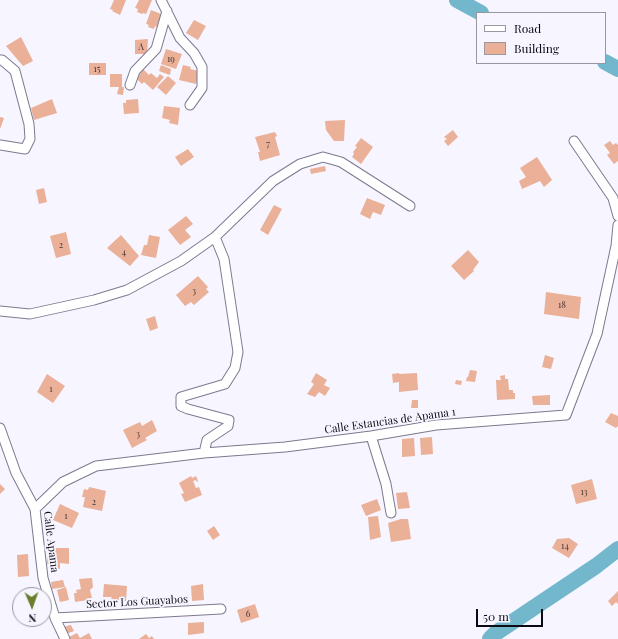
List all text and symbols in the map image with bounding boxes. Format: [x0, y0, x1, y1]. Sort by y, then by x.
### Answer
legend [476, 12, 606, 64]
text: Road [514, 20, 541, 36]
text: Building [514, 40, 559, 56]
house number: A [138, 42, 144, 52]
house number: 19 [167, 54, 175, 64]
house number: 15 [94, 64, 100, 74]
house number: 7 [266, 139, 270, 149]
house number: 2 [59, 240, 63, 250]
house number: 4 [122, 247, 126, 257]
house number: 3 [192, 286, 196, 296]
house number: 18 [558, 300, 566, 310]
house number: 1 [49, 384, 53, 394]
street label: Calle Estancias de Apama 1 [324, 405, 456, 437]
house number: 3 [136, 429, 140, 439]
house number: 13 [580, 487, 588, 497]
house number: 2 [92, 497, 96, 507]
street label: Calle Apama [41, 511, 61, 573]
house number: 1 [64, 511, 68, 521]
house number: 14 [561, 541, 569, 551]
north arrow [12, 587, 52, 627]
street label: Sector Los Guayabos [86, 593, 188, 611]
scale bar [478, 601, 545, 627]
text: 50 m [483, 608, 509, 624]
house number: 6 [246, 609, 250, 619]
text: N [28, 611, 37, 626]

